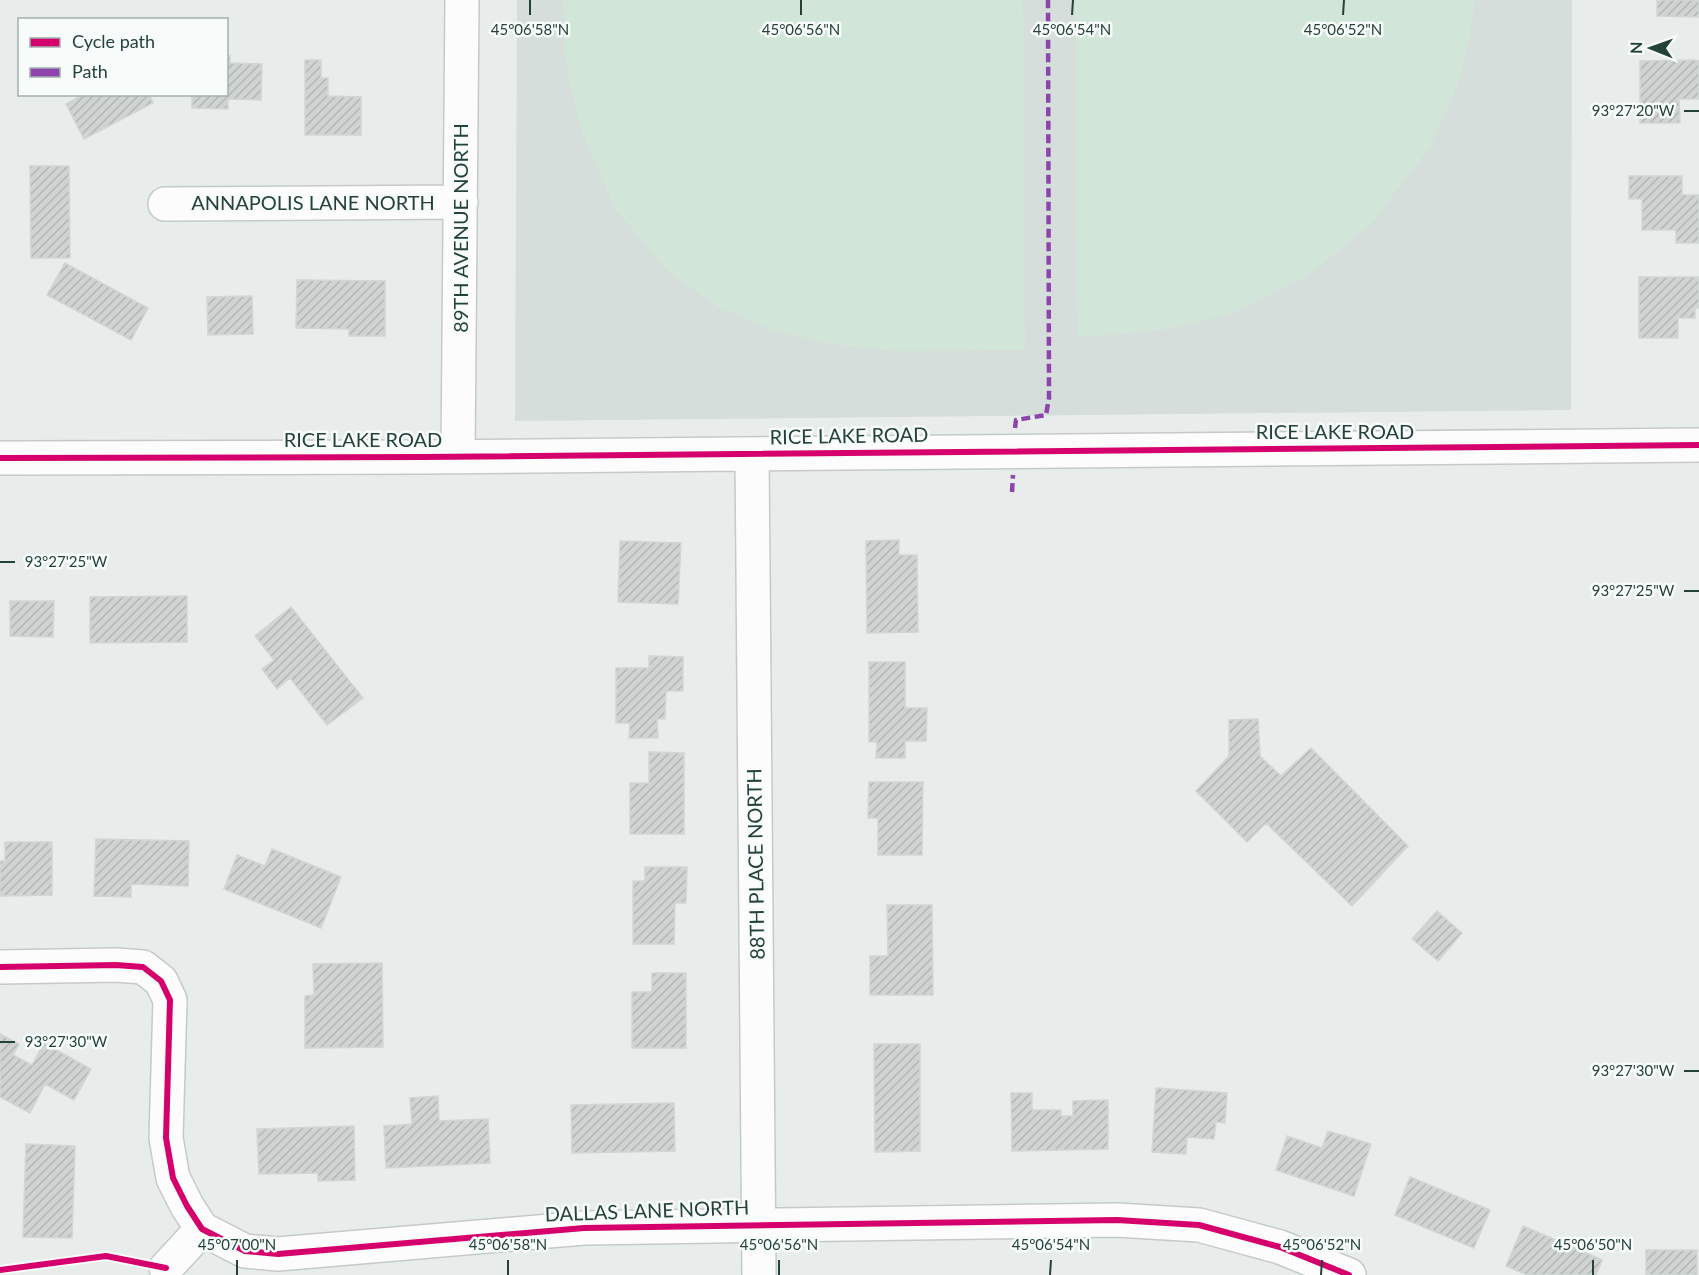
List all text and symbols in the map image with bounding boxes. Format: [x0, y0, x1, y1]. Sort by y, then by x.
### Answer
legend [18, 18, 228, 96]
north arrow [1621, 18, 1681, 78]
text: 45°06'58"N [491, 20, 569, 38]
text: 45°06'56"N [762, 20, 840, 38]
text: 45°06'54"N [1033, 20, 1111, 38]
text: 45°06'52"N [1304, 20, 1382, 38]
text: Cycle path [72, 30, 155, 52]
text: N [1626, 41, 1645, 54]
text: Path [72, 60, 108, 82]
text: 93°27'20"W [1592, 101, 1675, 119]
street label: 89TH AVENUE NORTH [448, 123, 472, 333]
street label: ANNAPOLIS LANE NORTH [191, 190, 435, 214]
street label: RICE LAKE ROAD [1256, 419, 1414, 443]
street label: RICE LAKE ROAD [769, 422, 929, 448]
street label: RICE LAKE ROAD [284, 427, 442, 451]
text: 93°27'25"W [25, 552, 108, 570]
text: 93°27'25"W [1592, 581, 1675, 599]
street label: 88TH PLACE NORTH [741, 768, 769, 960]
text: 93°27'30"W [25, 1032, 108, 1050]
text: 93°27'30"W [1592, 1061, 1675, 1079]
street label: DALLAS LANE NORTH [544, 1194, 750, 1226]
text: 45°07'00"N [198, 1235, 276, 1253]
text: 45°06'58"N [469, 1235, 547, 1253]
text: 45°06'56"N [740, 1235, 818, 1253]
text: 45°06'54"N [1012, 1235, 1090, 1253]
text: 45°06'52"N [1283, 1235, 1361, 1253]
text: 45°06'50"N [1554, 1235, 1632, 1253]

